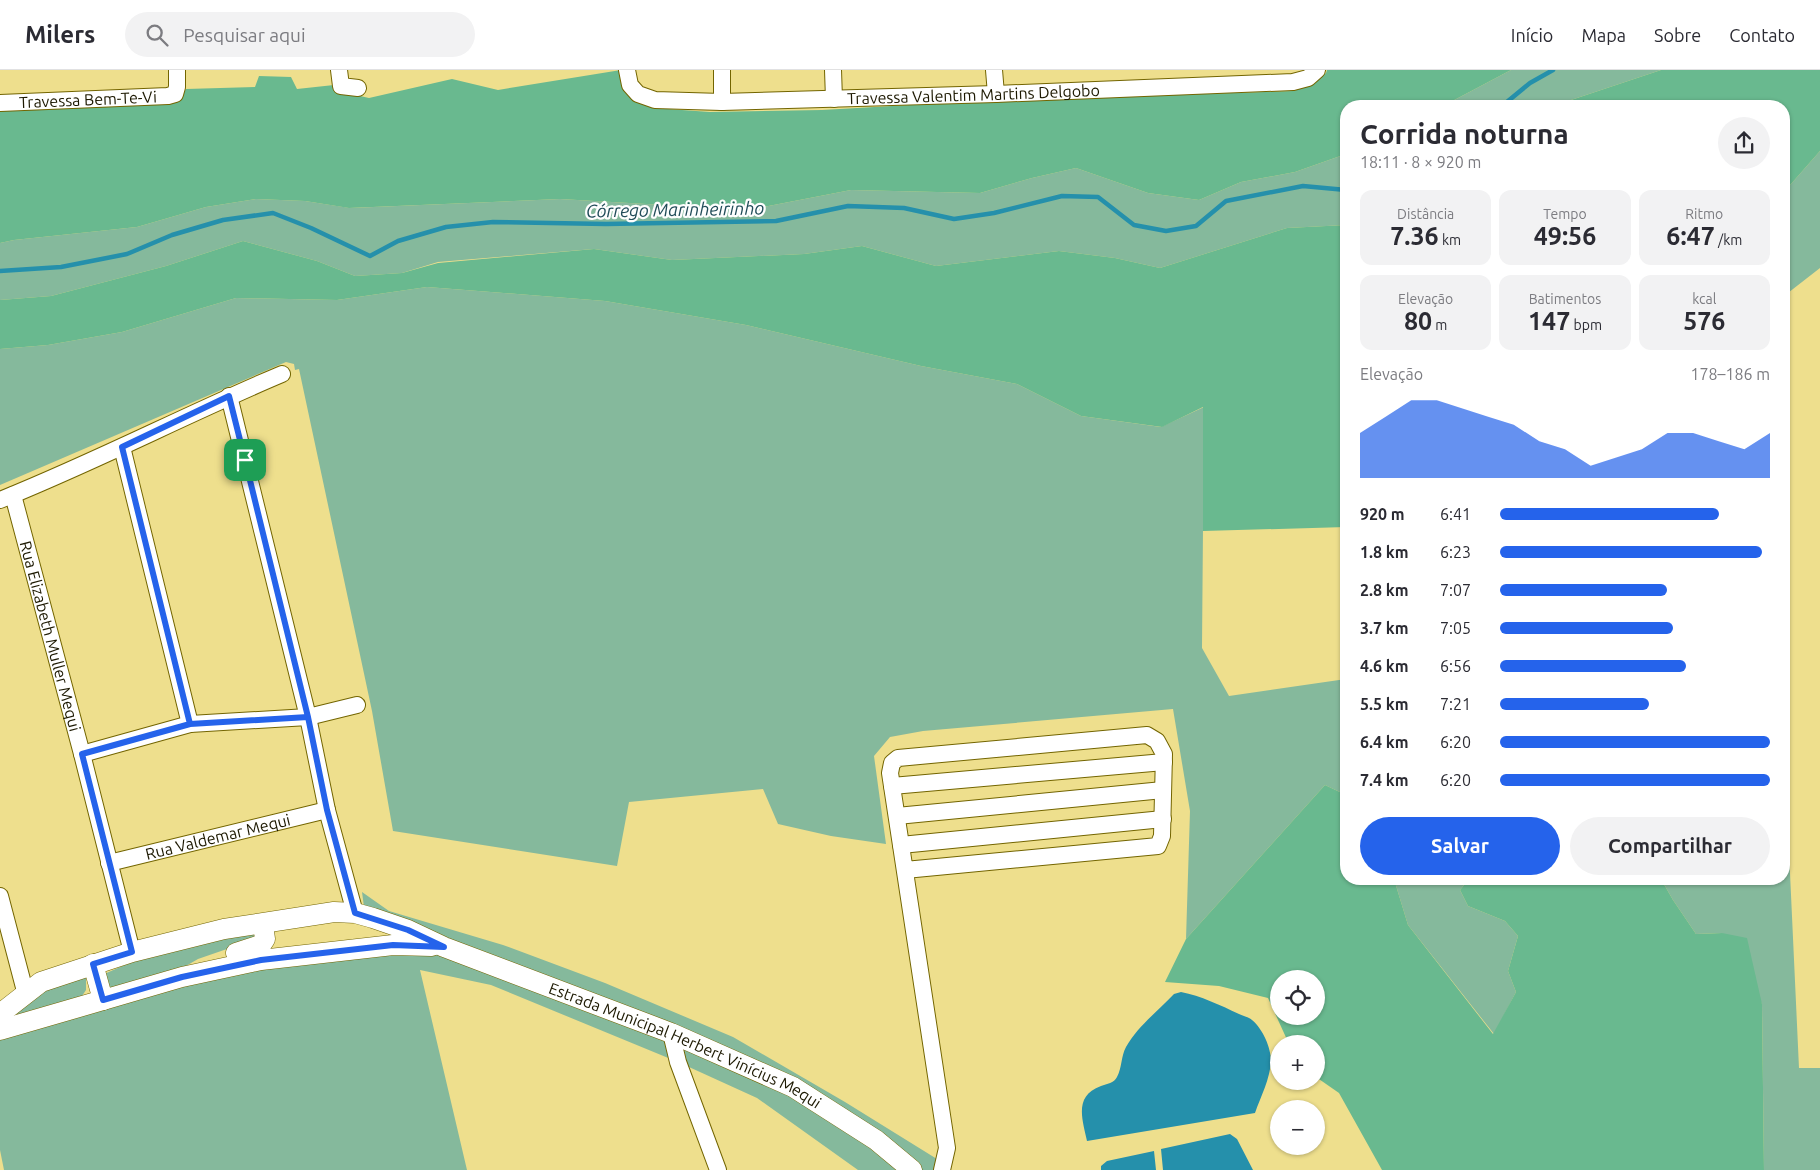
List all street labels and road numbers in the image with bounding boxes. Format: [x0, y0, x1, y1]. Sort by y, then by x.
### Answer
street label: Travessa Valentim Martins Delgobo [847, 81, 1100, 107]
street label: Travessa Bem-Te-Vi [19, 87, 157, 111]
street label: Rua Elizabeth Muller Mequi [17, 539, 85, 733]
street label: Rua Valdemar Mequi [144, 810, 292, 863]
street label: Estrada Municipal Herbert Vinícius Mequi [547, 979, 825, 1112]

